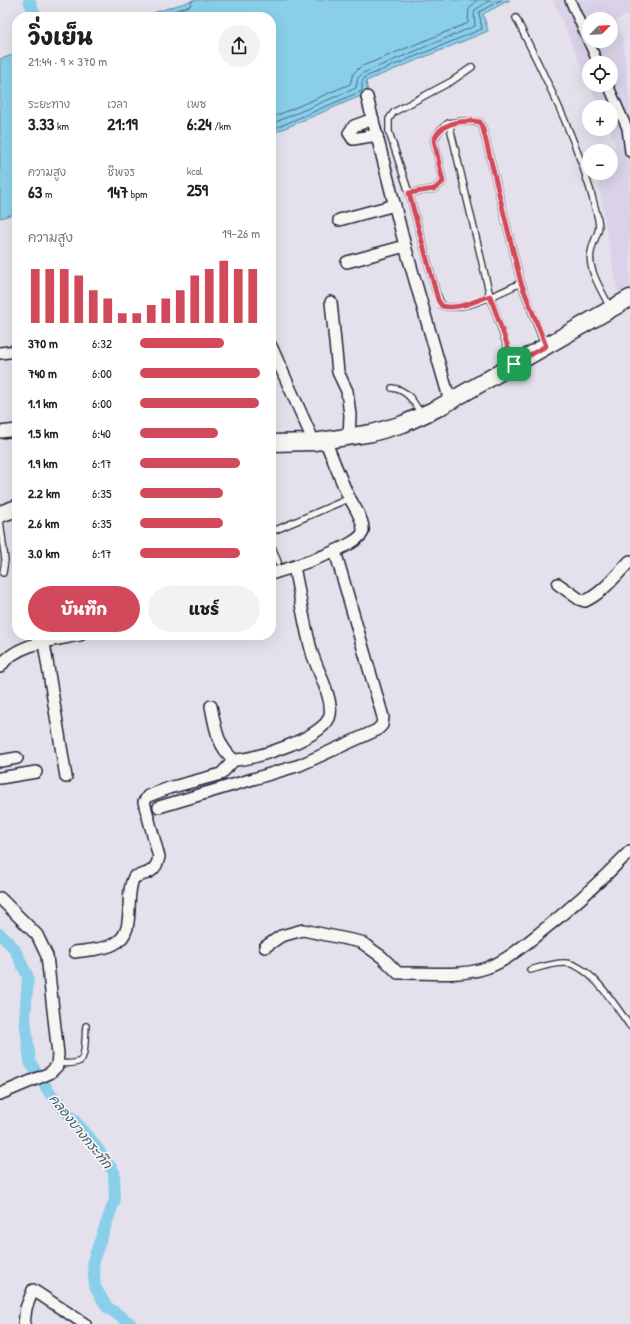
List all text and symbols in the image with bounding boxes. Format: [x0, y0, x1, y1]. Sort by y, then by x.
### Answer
north arrow [582, 12, 618, 48]
map controls [582, 12, 618, 180]
text: วิ่งเย็น [28, 22, 93, 52]
button: share [218, 25, 260, 67]
text: 21:44 · 9 × 370 m [28, 52, 107, 70]
button: locate [582, 56, 618, 92]
text: ระยะทาง [28, 97, 70, 111]
text: เวลา [107, 97, 128, 111]
text: เพซ [187, 97, 206, 111]
button: + [582, 100, 618, 136]
text: 3.33 [28, 112, 55, 135]
text: 21:19 [107, 112, 138, 135]
text: 6:24 [187, 112, 212, 135]
text: km [55, 119, 69, 133]
text: /km [212, 119, 231, 133]
button: − [582, 144, 618, 180]
text: kcal [187, 164, 203, 178]
text: ความสูง [28, 165, 66, 179]
text: ชีพจร [107, 165, 135, 179]
text: 259 [187, 178, 208, 201]
text: 63 [28, 180, 42, 203]
text: 147 [107, 180, 128, 203]
text: m [42, 187, 52, 201]
text: bpm [128, 187, 148, 201]
text: 19–26 m [222, 224, 260, 242]
text: ความสูง [28, 228, 73, 246]
text: 370 m [28, 334, 58, 352]
text: 6:32 [92, 334, 112, 352]
pin [497, 347, 531, 381]
icon: arrive [503, 353, 525, 375]
text: 740 m [28, 364, 57, 382]
text: 6:00 [92, 364, 112, 382]
text: 1.1 km [28, 394, 57, 412]
text: 6:00 [92, 394, 112, 412]
text: 1.5 km [28, 424, 58, 442]
text: 6:40 [92, 424, 111, 442]
text: 1.9 km [28, 454, 58, 472]
text: 6:17 [92, 454, 111, 472]
text: 2.2 km [28, 484, 60, 502]
text: 6:35 [92, 484, 112, 502]
text: 2.6 km [28, 514, 59, 532]
text: 6:35 [92, 514, 112, 532]
text: 3.0 km [28, 544, 60, 562]
text: 6:17 [92, 544, 111, 562]
button: บันทึก [28, 586, 140, 632]
button: แชร์ [148, 586, 260, 632]
water label: คลองบางกระทึก [45, 1090, 117, 1173]

